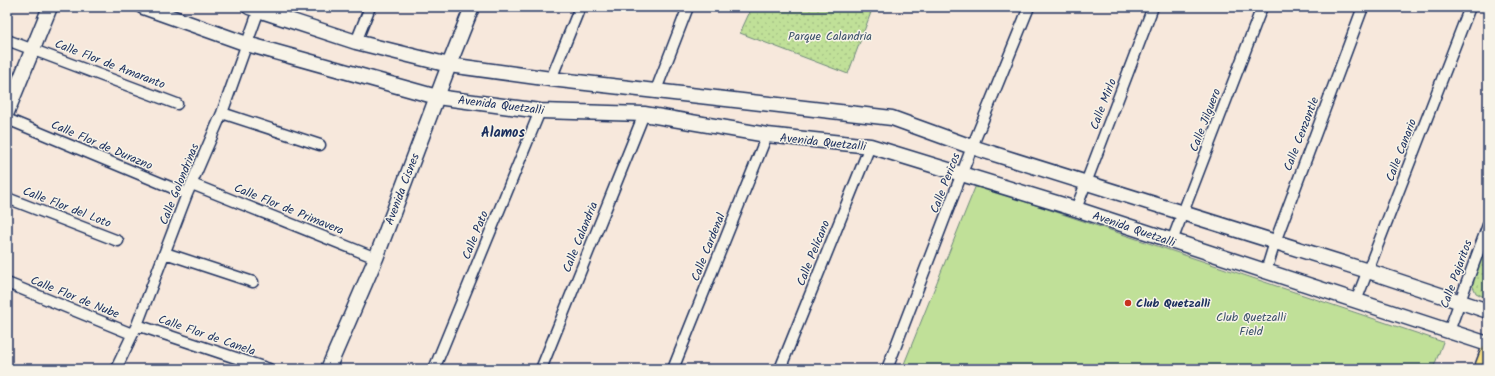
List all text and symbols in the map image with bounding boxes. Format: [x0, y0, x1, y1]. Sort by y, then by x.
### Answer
park label: Parque Calandria [788, 27, 872, 46]
street label: Calle Flor de Amaranto [52, 35, 168, 94]
street label: Calle Mirlo [1085, 76, 1122, 133]
street label: Calle Jilguero [1185, 86, 1226, 155]
street label: Avenida Quetzalli [457, 91, 546, 120]
street label: Calle Cenzontle [1279, 94, 1325, 174]
street label: Calle Flor de Durazno [48, 115, 156, 175]
street label: Calle Canario [1381, 116, 1422, 184]
district label: Alamos [481, 122, 525, 144]
street label: Avenida Quetzalli [779, 129, 868, 157]
street label: Calle Golondrinas [154, 141, 204, 228]
street label: Calle Pericos [925, 150, 966, 216]
street label: Avenida Cisnes [380, 151, 425, 228]
street label: Calle Flor de Primavera [231, 179, 347, 240]
street label: Calle Flor del Loto [20, 182, 114, 233]
street label: Calle Calandria [558, 198, 603, 276]
street label: Avenida Quetzalli [1090, 206, 1179, 253]
street label: Calle Pato [457, 208, 494, 262]
street label: Calle Cardenal [686, 210, 731, 284]
street label: Calle Pelícano [792, 217, 835, 289]
street label: Calle Pajaritos [1435, 237, 1478, 311]
street label: Calle Flor de Nube [28, 271, 123, 324]
place label: Club Quetzalli [1136, 294, 1211, 313]
marker: Club Quetzalli [1123, 298, 1133, 308]
park label: Club Quetzalli Field [1216, 308, 1287, 341]
street label: Calle Flor de Canela [156, 310, 258, 361]

